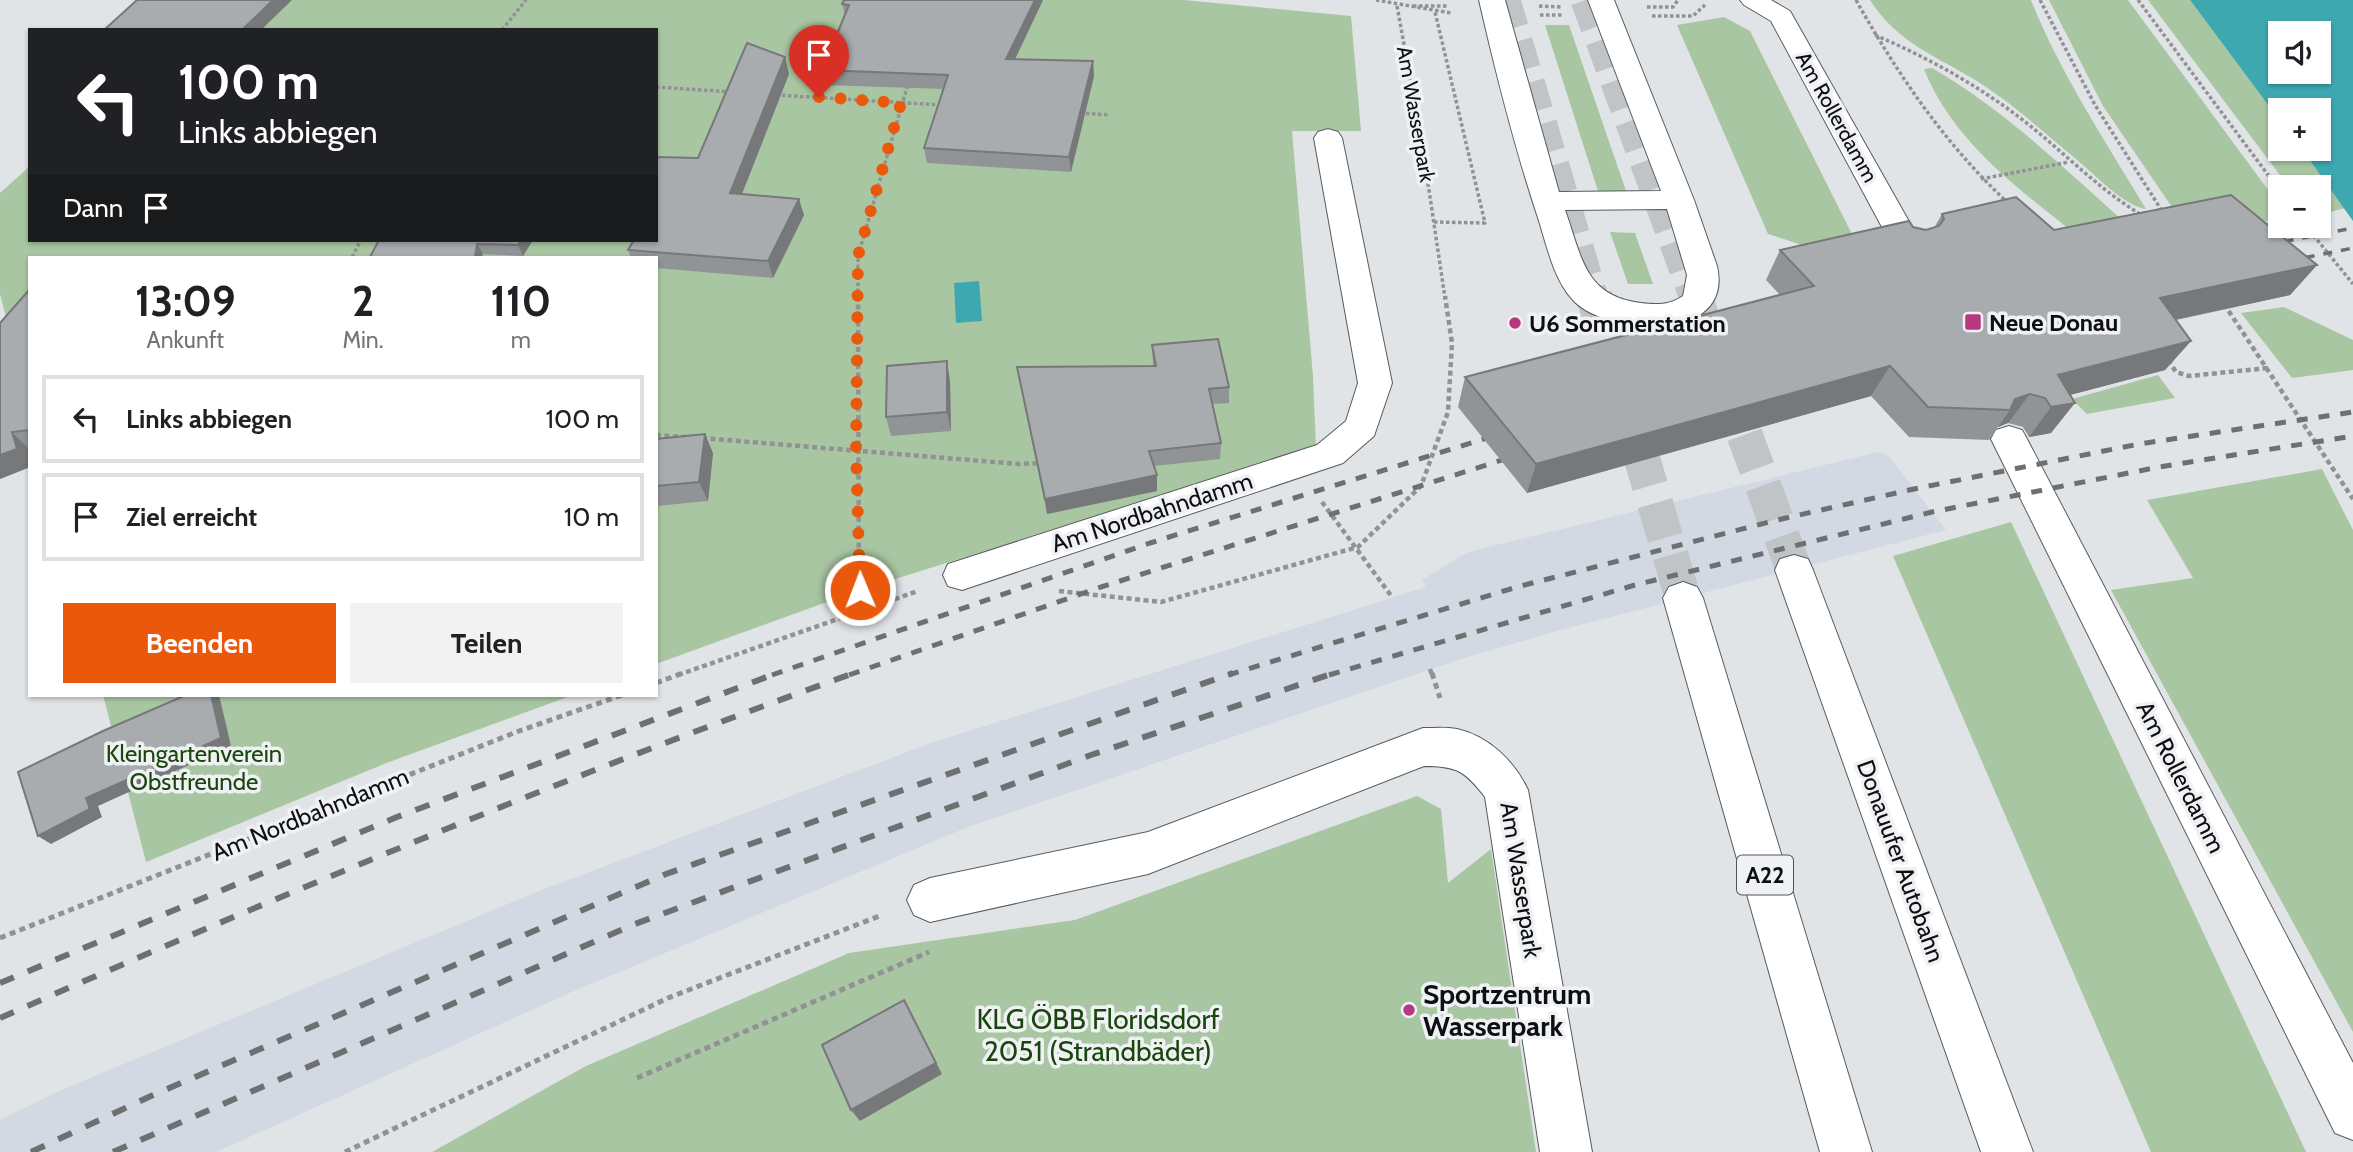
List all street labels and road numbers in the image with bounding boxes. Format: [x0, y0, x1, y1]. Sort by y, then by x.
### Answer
street label: Am Wasserpark [1392, 44, 1440, 185]
street label: Am Rollerdamm [1791, 47, 1883, 187]
street label: Am Nordbahndamm [1048, 466, 1256, 558]
street label: Am Rollerdamm [2130, 696, 2232, 858]
street label: Donauufer Autobahn [1851, 756, 1951, 966]
street label: Am Nordbahndamm [207, 761, 413, 867]
street label: Am Wasserpark [1494, 800, 1548, 960]
road number: A22 [1737, 856, 1793, 894]

